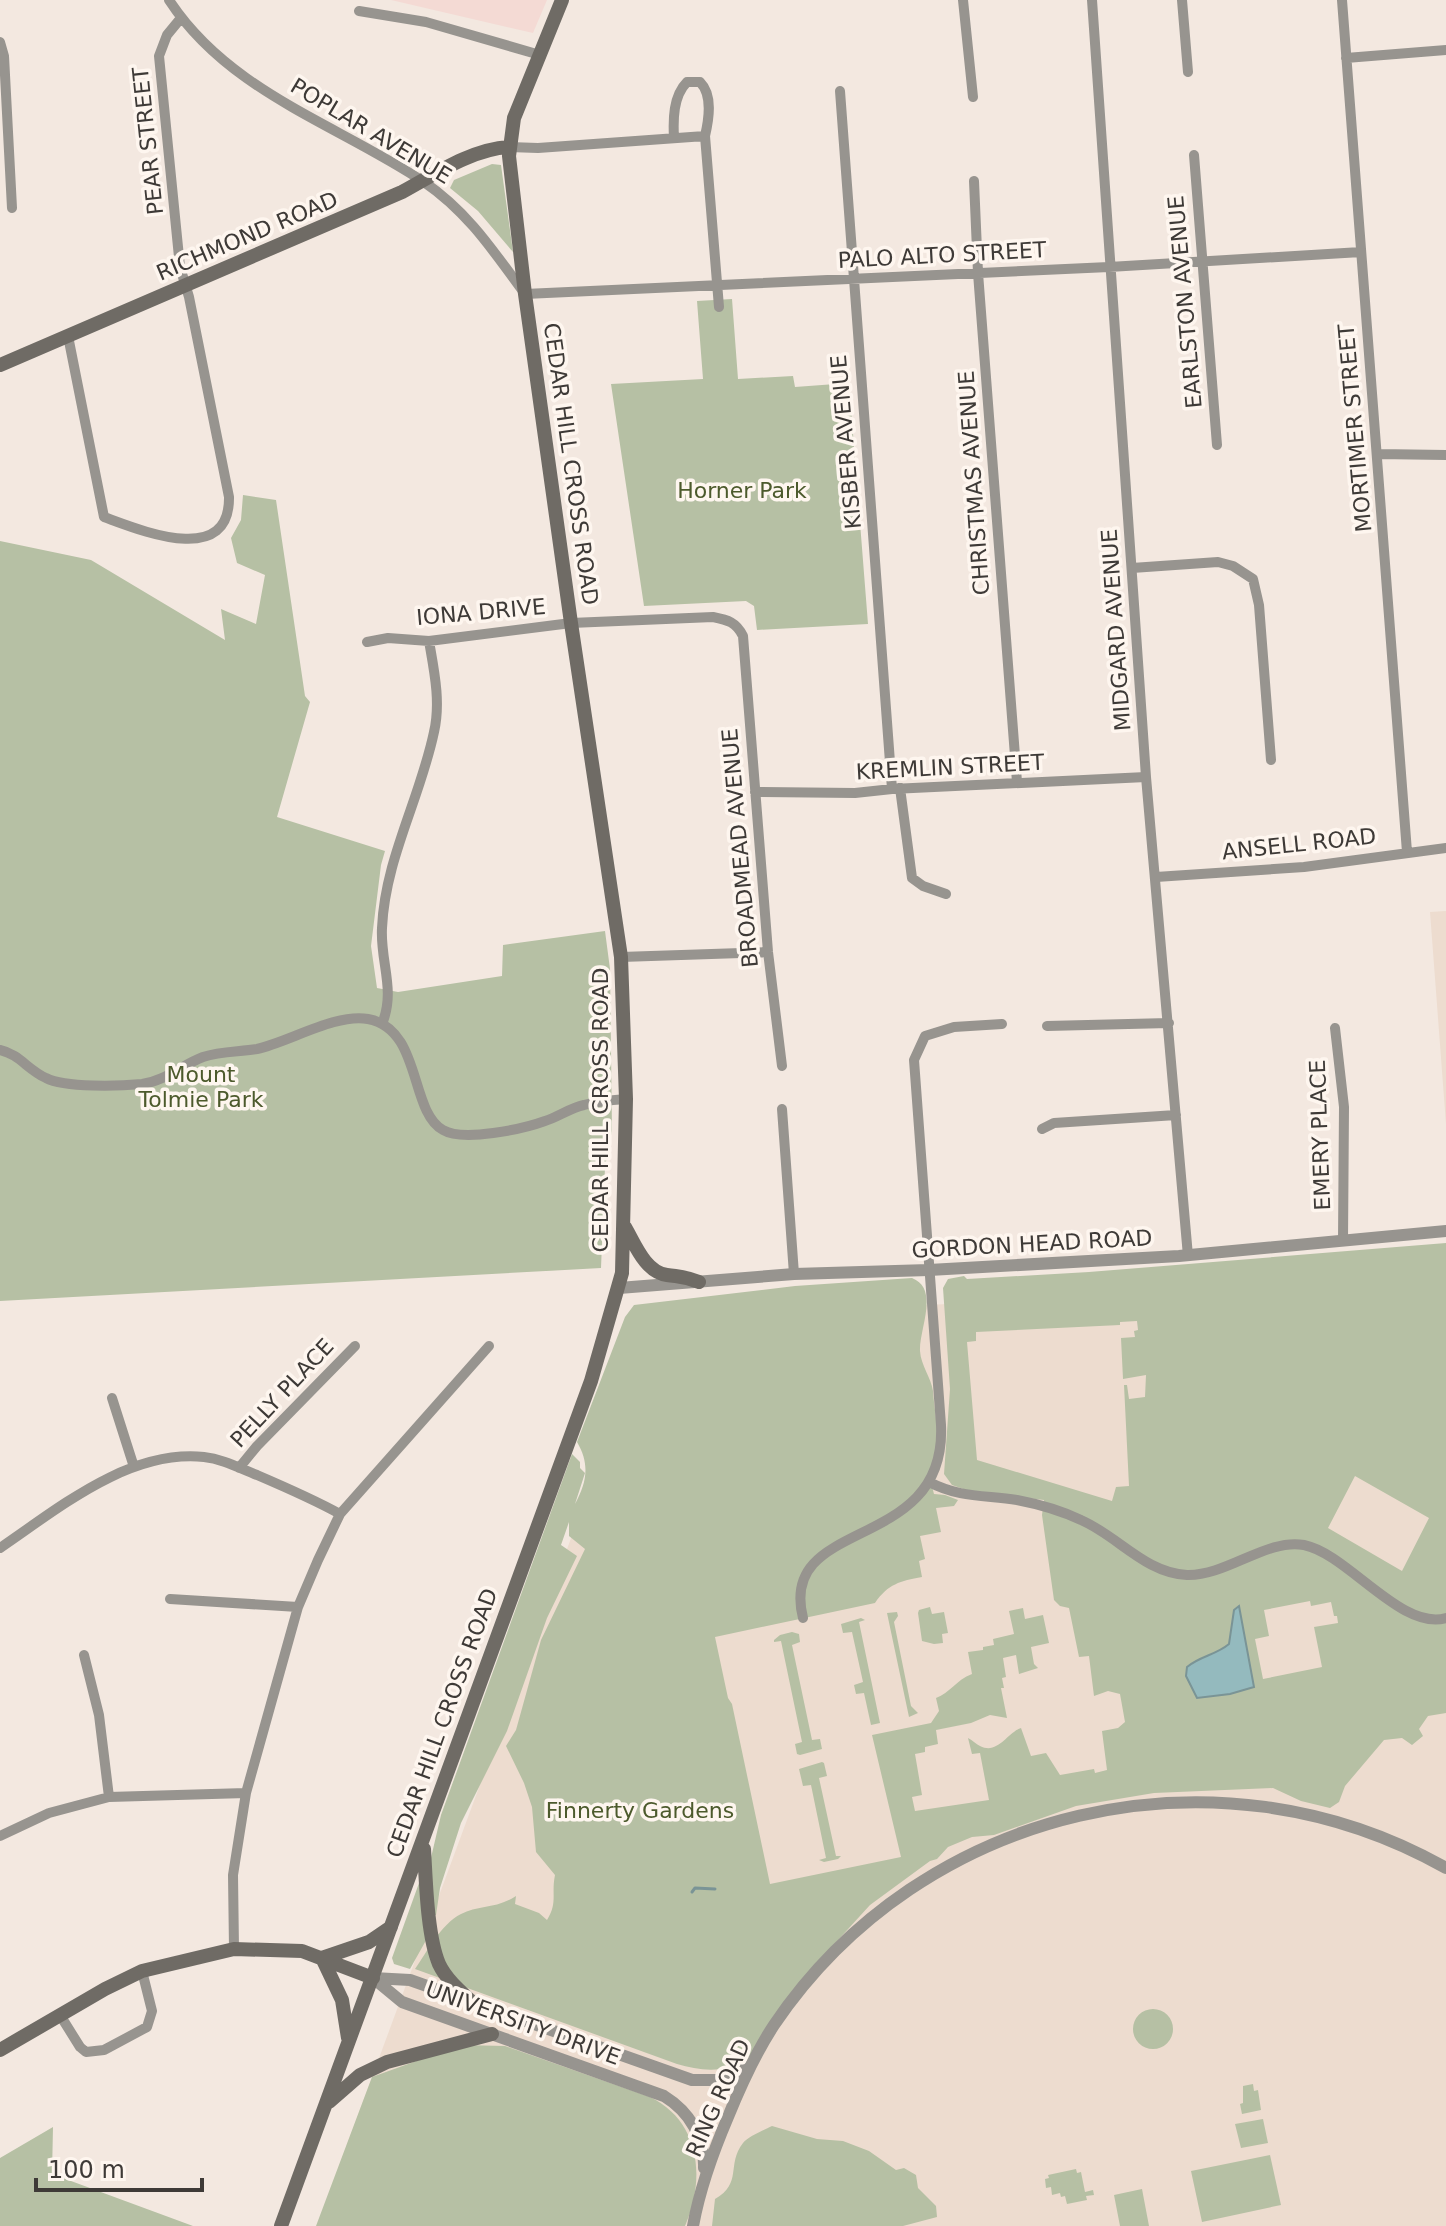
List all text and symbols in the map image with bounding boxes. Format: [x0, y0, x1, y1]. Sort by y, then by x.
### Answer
street label: PEAR STREET [128, 65, 168, 216]
street label: POPLAR AVENUE [286, 73, 456, 189]
street label: RICHMOND ROAD [153, 186, 341, 286]
street label: EARLSTON AVENUE [1163, 194, 1207, 410]
street label: PALO ALTO STREET [837, 237, 1047, 273]
street label: CEDAR HILL CROSS ROAD [539, 321, 603, 607]
street label: MORTIMER STREET [1333, 322, 1377, 533]
street label: KISBER AVENUE [826, 354, 866, 530]
street label: CHRISTMAS AVENUE [954, 370, 994, 596]
park label: Horner Park [677, 478, 807, 503]
street label: MIDGARD AVENUE [1096, 528, 1136, 732]
street label: IONA DRIVE [415, 594, 547, 630]
street label: BROADMEAD AVENUE [717, 727, 763, 969]
street label: KREMLIN STREET [855, 750, 1045, 784]
street label: ANSELL ROAD [1221, 823, 1377, 865]
street label: CEDAR HILL CROSS ROAD [588, 968, 613, 1252]
street label: EMERY PLACE [1305, 1059, 1335, 1211]
park label: Mount Tolmie Park [138, 1062, 264, 1112]
street label: GORDON HEAD ROAD [911, 1225, 1153, 1263]
street label: PELLY PLACE [225, 1334, 339, 1452]
street label: CEDAR HILL CROSS ROAD [382, 1585, 502, 1861]
park label: Finnerty Gardens [546, 1798, 734, 1823]
street label: UNIVERSITY DRIVE [422, 1976, 624, 2070]
street label: RING ROAD [681, 2035, 755, 2161]
scale bar [36, 2142, 202, 2192]
text: 100 m [48, 2156, 125, 2184]

